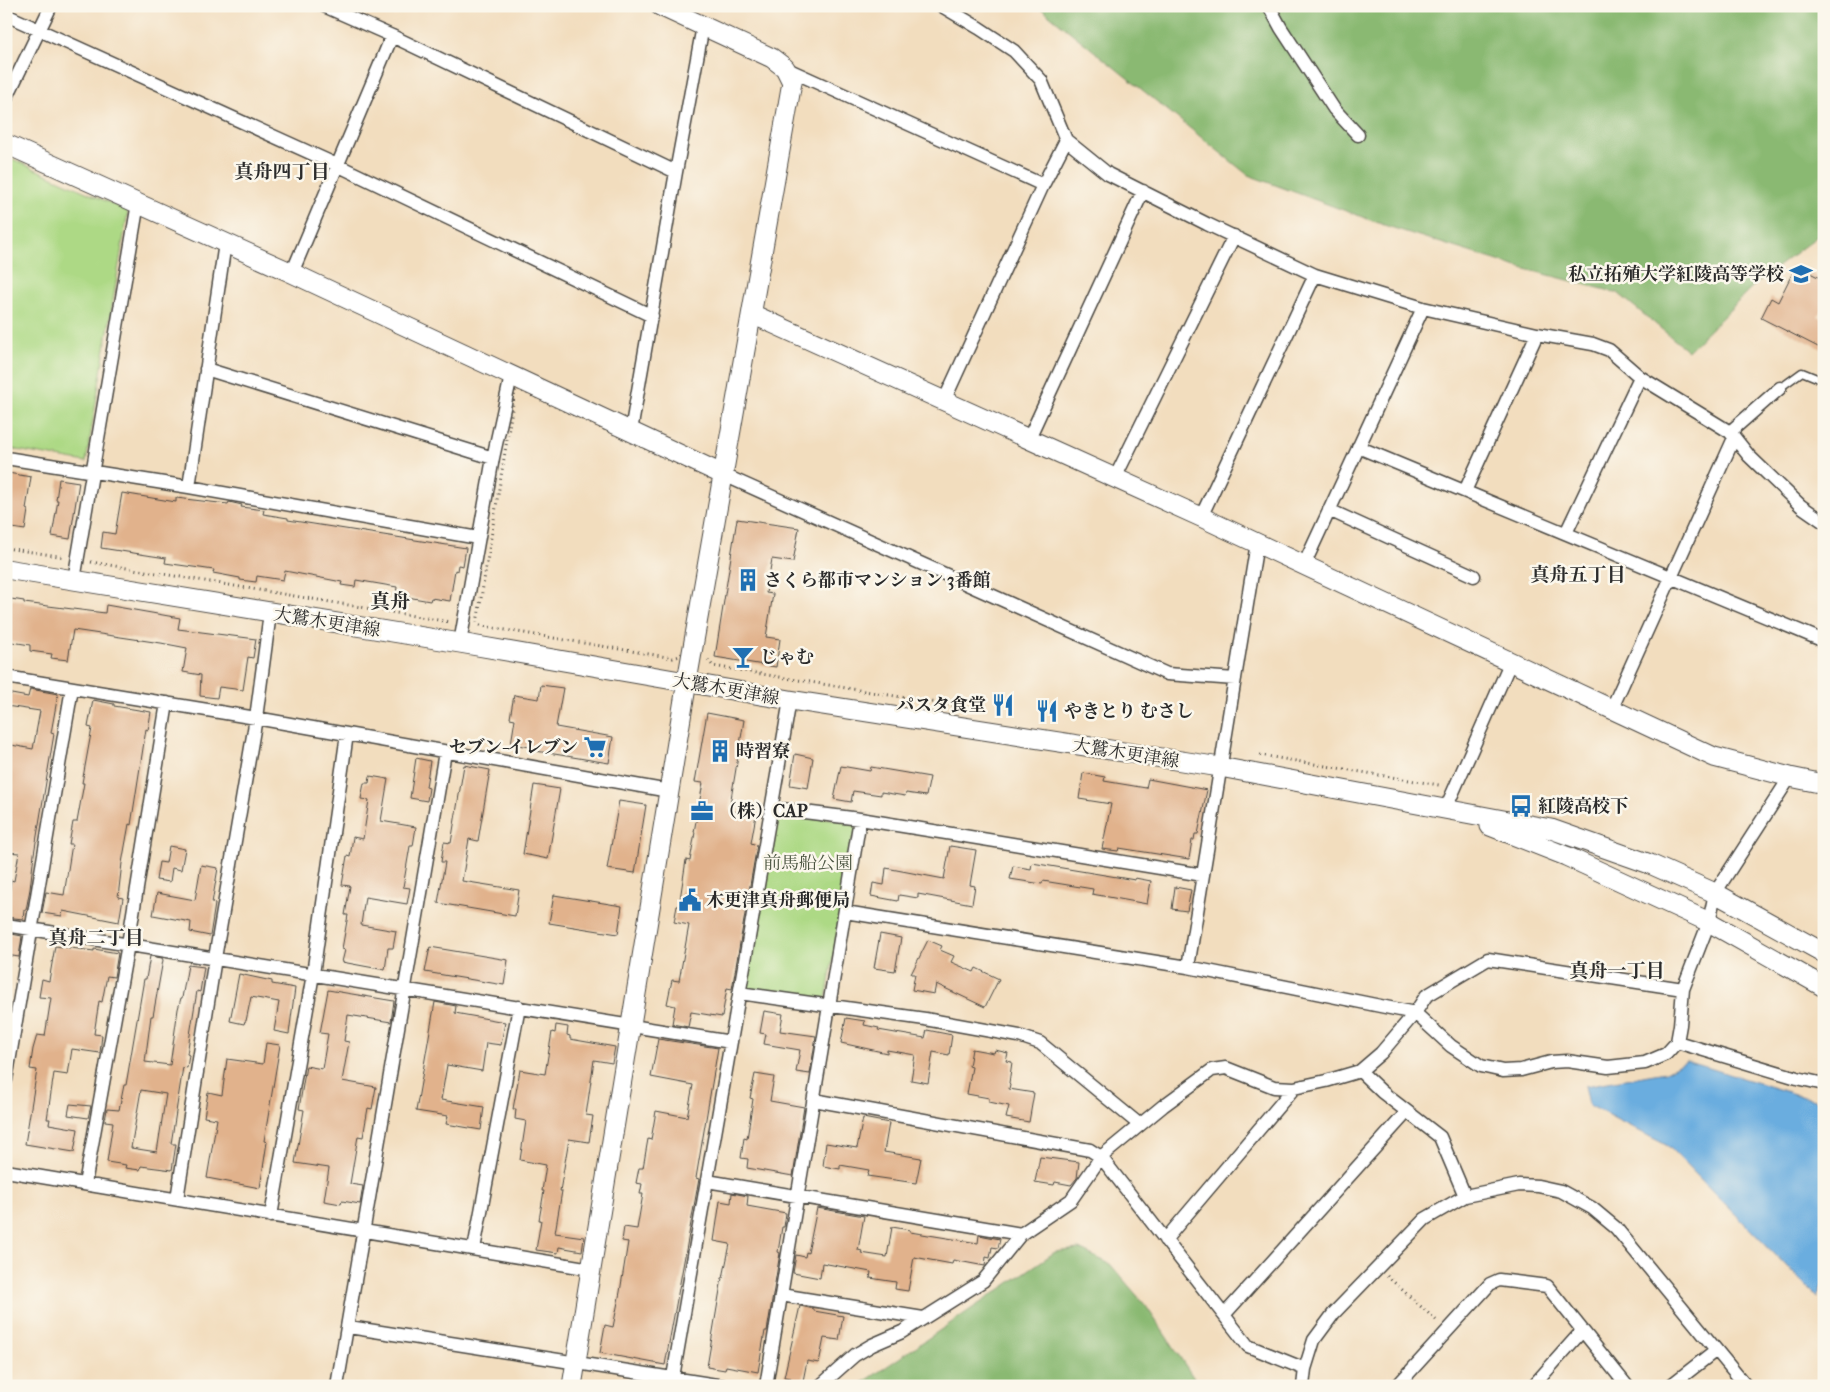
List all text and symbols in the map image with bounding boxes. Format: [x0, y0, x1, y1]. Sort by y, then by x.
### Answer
district label: 真舟四丁目 [234, 161, 330, 183]
school or university icon: 私立拓殖大学紅陵高等学校 [1788, 261, 1814, 287]
place label: 私立拓殖大学紅陵高等学校 [1568, 264, 1784, 285]
district label: 真舟五丁目 [1530, 564, 1626, 586]
building icon: さくら都市マンション 3番館 [735, 567, 761, 593]
place label: さくら都市マンション 3番館 [764, 570, 990, 591]
district label: 真舟 [370, 590, 410, 613]
street label: 大鷲木更津線 [272, 604, 382, 641]
bar icon: じゃむ [730, 644, 756, 670]
place label: じゃむ [760, 647, 814, 668]
street label: 大鷲木更津線 [671, 670, 781, 709]
restaurant icon: パスタ食堂 [990, 692, 1016, 718]
place label: パスタ食堂 [896, 695, 986, 716]
restaurant icon: やきとり むさし [1034, 698, 1060, 724]
place label: やきとり むさし [1064, 701, 1194, 722]
supermarket icon: セブン-イレブン [582, 734, 608, 760]
street label: 大鷲木更津線 [1071, 735, 1181, 772]
place label: セブン-イレブン [449, 737, 578, 758]
building icon: 時習寮 [707, 738, 733, 764]
place label: 時習寮 [736, 741, 790, 762]
bus stop icon: 紅陵高校下 [1508, 793, 1534, 819]
place label: 紅陵高校下 [1538, 796, 1628, 817]
office icon: （株）CAP [689, 798, 715, 824]
place label: （株）CAP [719, 801, 808, 822]
park label: 前馬船公園 [763, 853, 853, 874]
public building icon: 木更津真舟郵便局 [677, 887, 703, 913]
place label: 木更津真舟郵便局 [706, 890, 850, 911]
district label: 真舟二丁目 [48, 927, 144, 949]
district label: 真舟一丁目 [1569, 960, 1665, 982]

